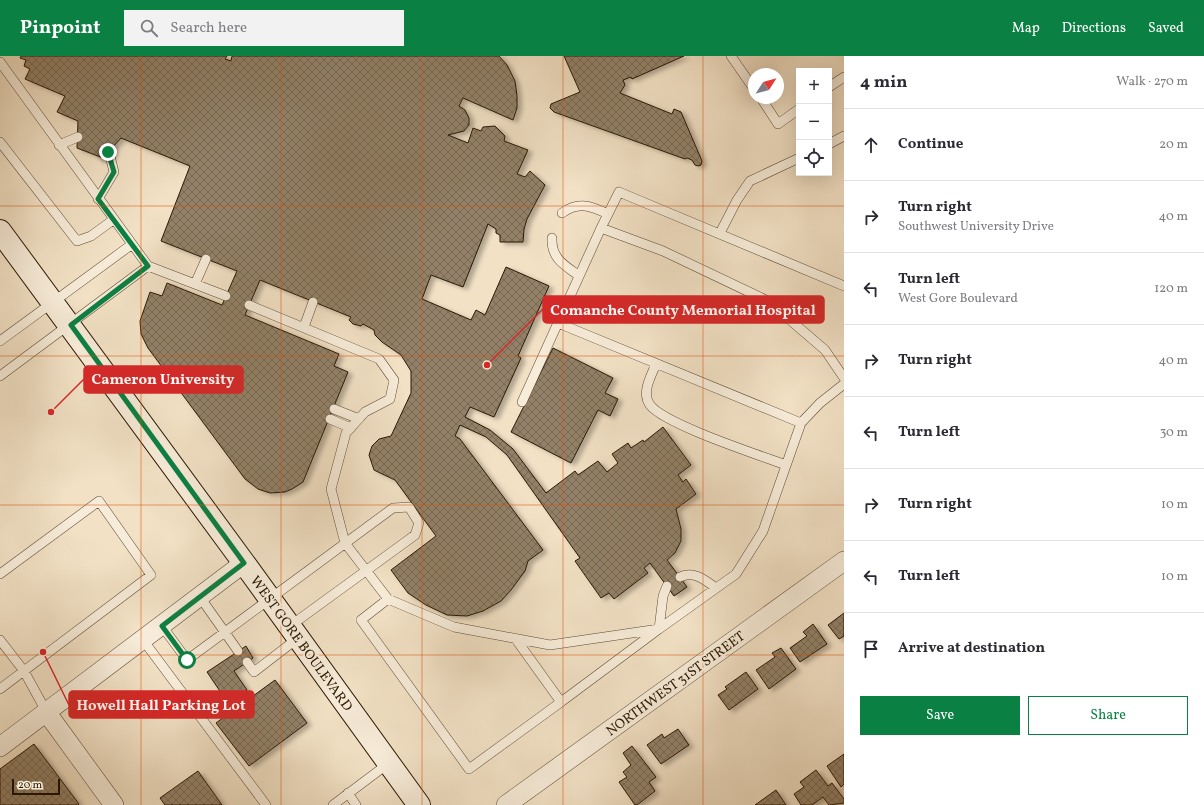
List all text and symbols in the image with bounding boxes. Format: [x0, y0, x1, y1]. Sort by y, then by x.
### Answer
search box [124, 10, 404, 46]
text: Pinpoint [20, 15, 100, 41]
icon: search [138, 17, 160, 39]
text: Search here [170, 18, 247, 39]
text: Map [1012, 19, 1040, 38]
text: Directions [1062, 19, 1126, 38]
text: Saved [1148, 19, 1184, 38]
north arrow [748, 68, 784, 104]
map controls [796, 68, 832, 176]
button: + [796, 68, 832, 104]
text: 4 min [860, 71, 907, 94]
text: Walk · 270 m [1116, 73, 1188, 91]
button: − [796, 104, 832, 140]
icon: ahead [860, 134, 882, 156]
text: Continue [898, 134, 963, 155]
text: 20 m [1159, 136, 1188, 154]
button: locate [796, 140, 832, 176]
route end [99, 143, 117, 161]
text: Turn right [898, 197, 972, 218]
icon: right [860, 206, 882, 228]
text: 40 m [1159, 208, 1188, 226]
text: Southwest University Drive [898, 218, 1054, 236]
text: Turn left [898, 269, 960, 290]
icon: left [860, 278, 882, 300]
text: 120 m [1154, 280, 1188, 298]
text: West Gore Boulevard [898, 290, 1018, 308]
callout: Comanche County Memorial Hospital [543, 296, 824, 323]
text: Comanche County Memorial Hospital [550, 301, 816, 322]
icon: right [860, 350, 882, 372]
text: Turn right [898, 350, 972, 371]
text: 40 m [1159, 352, 1188, 370]
callout: Cameron University [84, 366, 243, 393]
text: Cameron University [92, 370, 235, 391]
icon: left [860, 422, 882, 444]
text: Turn left [898, 422, 960, 443]
text: 30 m [1160, 424, 1188, 442]
icon: right [860, 494, 882, 516]
text: Turn right [898, 494, 972, 515]
text: 10 m [1161, 496, 1188, 514]
icon: left [860, 566, 882, 588]
text: Turn left [898, 566, 960, 587]
text: 10 m [1161, 568, 1188, 586]
street label: WEST GORE BOULEVARD [245, 572, 356, 715]
street label: NORTHWEST 31ST STREET [603, 627, 749, 741]
icon: arrive [860, 638, 882, 660]
text: Arrive at destination [898, 638, 1045, 659]
route start [178, 651, 196, 669]
callout: Howell Hall Parking Lot [69, 691, 254, 718]
text: Howell Hall Parking Lot [76, 696, 246, 717]
button: Save [860, 696, 1020, 735]
button: Share [1028, 696, 1188, 735]
scale bar [12, 777, 60, 796]
text: 20 m [18, 778, 42, 793]

